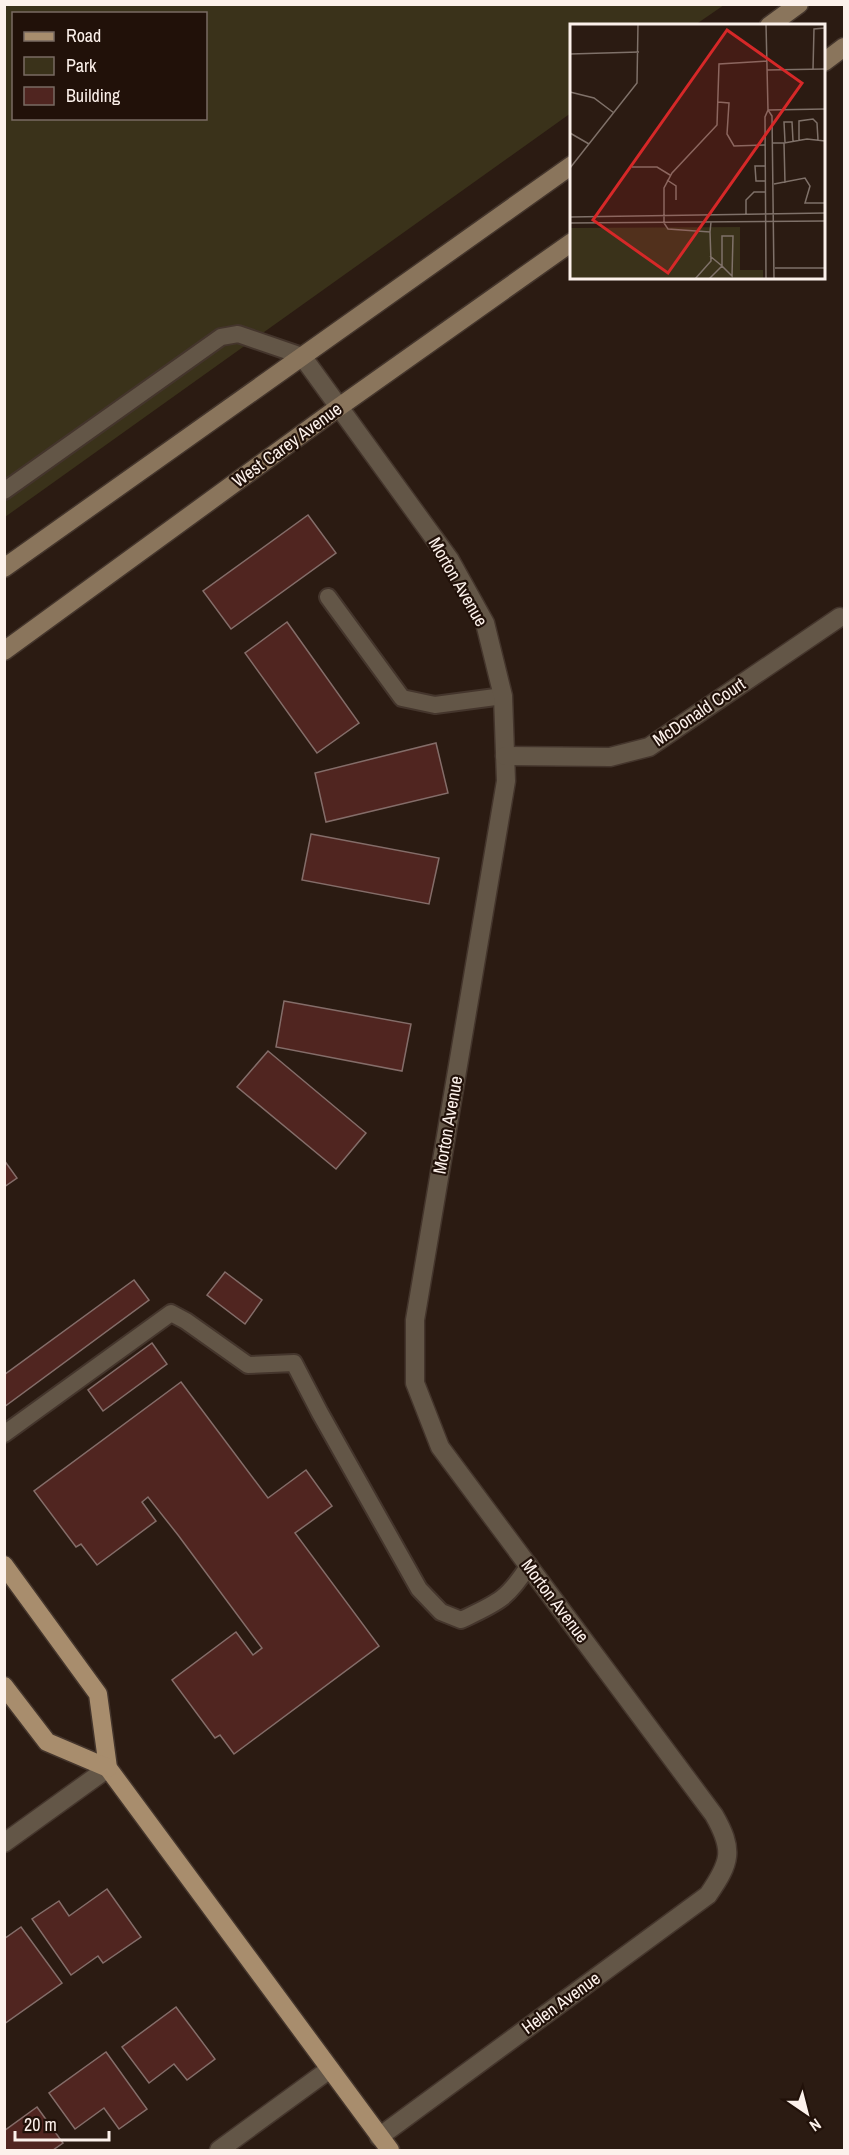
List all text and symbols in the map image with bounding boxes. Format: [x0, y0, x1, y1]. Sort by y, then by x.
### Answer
legend [12, 12, 207, 120]
text: Road [66, 23, 101, 48]
inset map [570, 24, 825, 279]
text: Park [66, 53, 97, 78]
text: Building [66, 83, 121, 108]
street label: West Carey Avenue [227, 396, 347, 493]
street label: Morton Avenue [423, 533, 494, 631]
street label: McDonald Court [648, 671, 750, 752]
street label: Morton Avenue [427, 1074, 468, 1176]
street label: Morton Avenue [516, 1554, 595, 1648]
street label: Helen Avenue [516, 1966, 605, 2040]
north arrow [777, 2083, 837, 2143]
scale bar [15, 2104, 110, 2142]
text: 20 m [24, 2112, 57, 2137]
text: N [805, 2114, 826, 2137]

